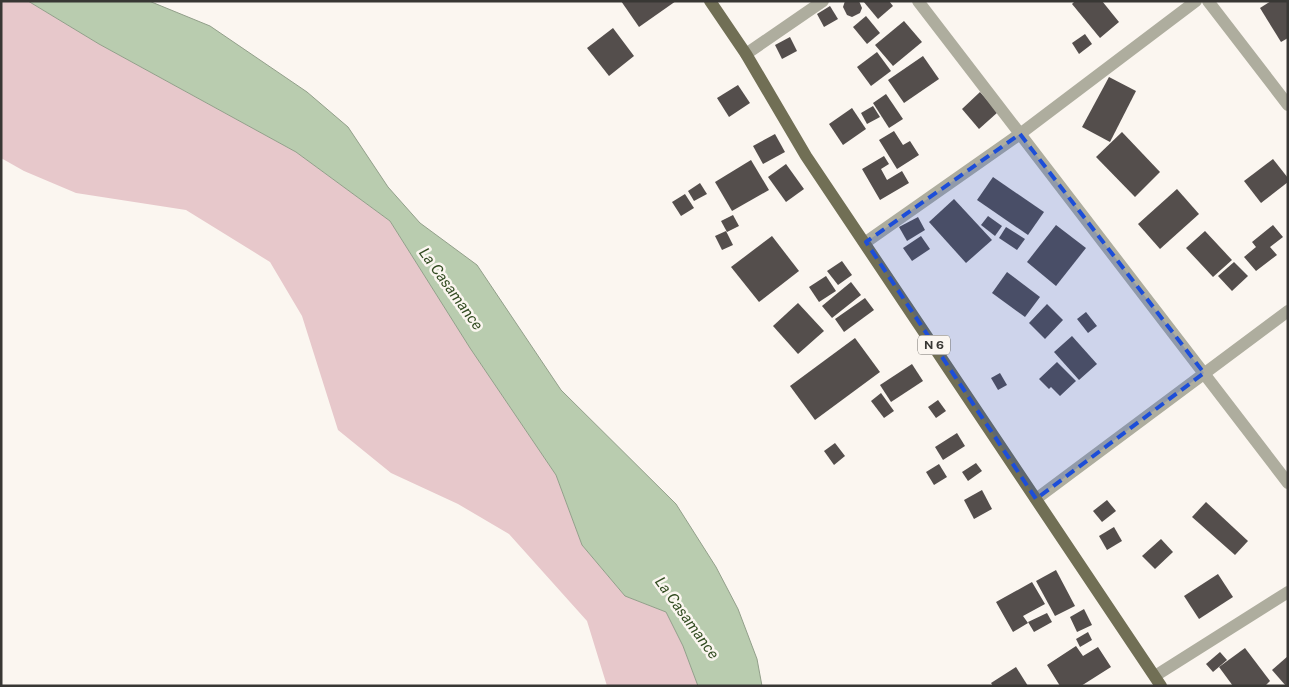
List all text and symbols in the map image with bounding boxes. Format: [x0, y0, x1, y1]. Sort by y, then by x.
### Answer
water label: La Casamance [416, 244, 487, 333]
road number: N 6 [918, 336, 950, 354]
water label: La Casamance [652, 573, 723, 662]

